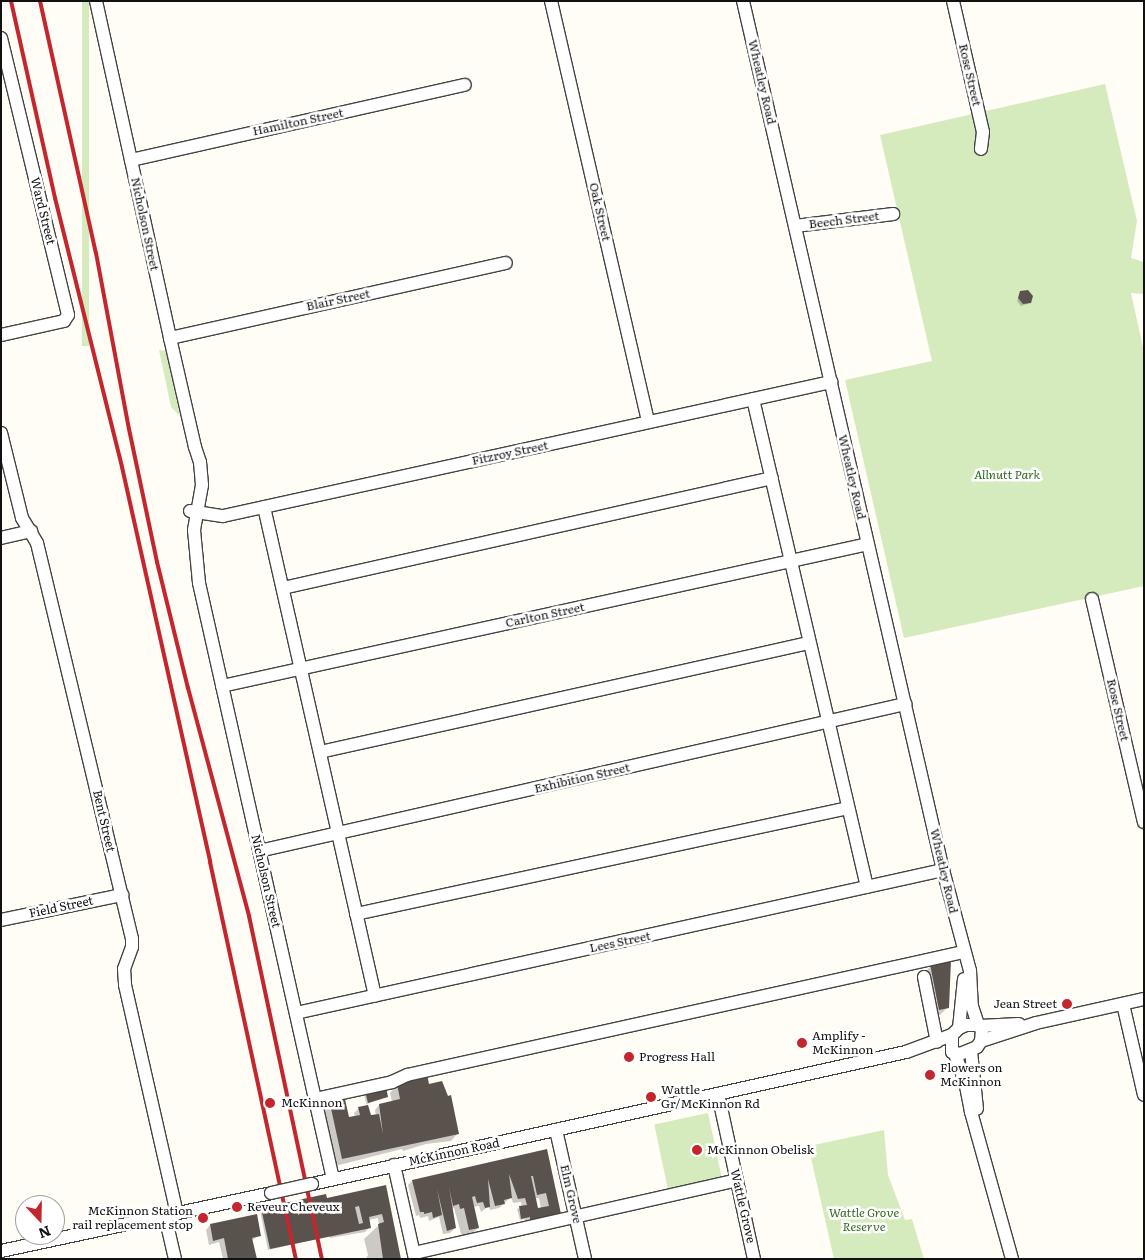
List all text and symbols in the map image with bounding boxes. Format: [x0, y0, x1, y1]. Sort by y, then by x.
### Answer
street label: Wheatley Road [745, 38, 779, 126]
street label: Rose Street [956, 42, 984, 108]
street label: Hamilton Street [251, 105, 345, 139]
street label: Ward Street [28, 176, 58, 246]
street label: Nicholson Street [128, 176, 162, 272]
street label: Oak Street [586, 181, 614, 243]
street label: Beech Street [808, 209, 880, 231]
street label: Blair Street [305, 286, 371, 314]
street label: Wheatley Road [835, 433, 869, 521]
street label: Fitzroy Street [471, 438, 549, 468]
park label: Allnutt Park [974, 468, 1040, 482]
street label: Carlton Street [504, 600, 586, 630]
street label: Rose Street [1104, 677, 1132, 743]
street label: Exhibition Street [533, 760, 631, 796]
street label: Bent Street [90, 789, 118, 853]
street label: Wheatley Road [927, 827, 961, 915]
street label: Nicholson Street [248, 833, 284, 929]
street label: Field Street [28, 893, 94, 921]
street label: Lees Street [588, 929, 652, 955]
place label: Jean Street [994, 997, 1057, 1011]
marker: Jean Street [1061, 998, 1073, 1010]
place label: Amplify - McKinnon [812, 1029, 873, 1057]
marker: Amplify - McKinnon [796, 1037, 808, 1049]
place label: Progress Hall [639, 1050, 715, 1064]
marker: Progress Hall [623, 1051, 635, 1063]
place label: Flowers on McKinnon [940, 1061, 1003, 1089]
marker: Flowers on McKinnon [924, 1069, 936, 1081]
place label: Wattle Gr/McKinnon Rd [661, 1083, 760, 1111]
marker: Wattle Gr/McKinnon Rd [645, 1091, 657, 1103]
marker: McKinnon [263, 1096, 277, 1110]
place label: McKinnon [281, 1096, 342, 1110]
street label: McKinnon Road [407, 1135, 501, 1169]
place label: McKinnon Obelisk [707, 1143, 814, 1157]
marker: McKinnon Obelisk [691, 1144, 703, 1156]
street label: Elm Grove [557, 1163, 585, 1225]
street label: Wattle Grove [727, 1167, 759, 1245]
north arrow [15, 1195, 65, 1245]
place label: Reveur Cheveux [247, 1200, 340, 1214]
marker: Reveur Cheveux [231, 1201, 243, 1213]
place label: McKinnon Station rail replacement stop [72, 1204, 193, 1232]
park label: Wattle Grove Reserve [829, 1206, 899, 1234]
marker: McKinnon Station rail replacement stop [197, 1212, 209, 1224]
text: N [36, 1222, 54, 1245]

